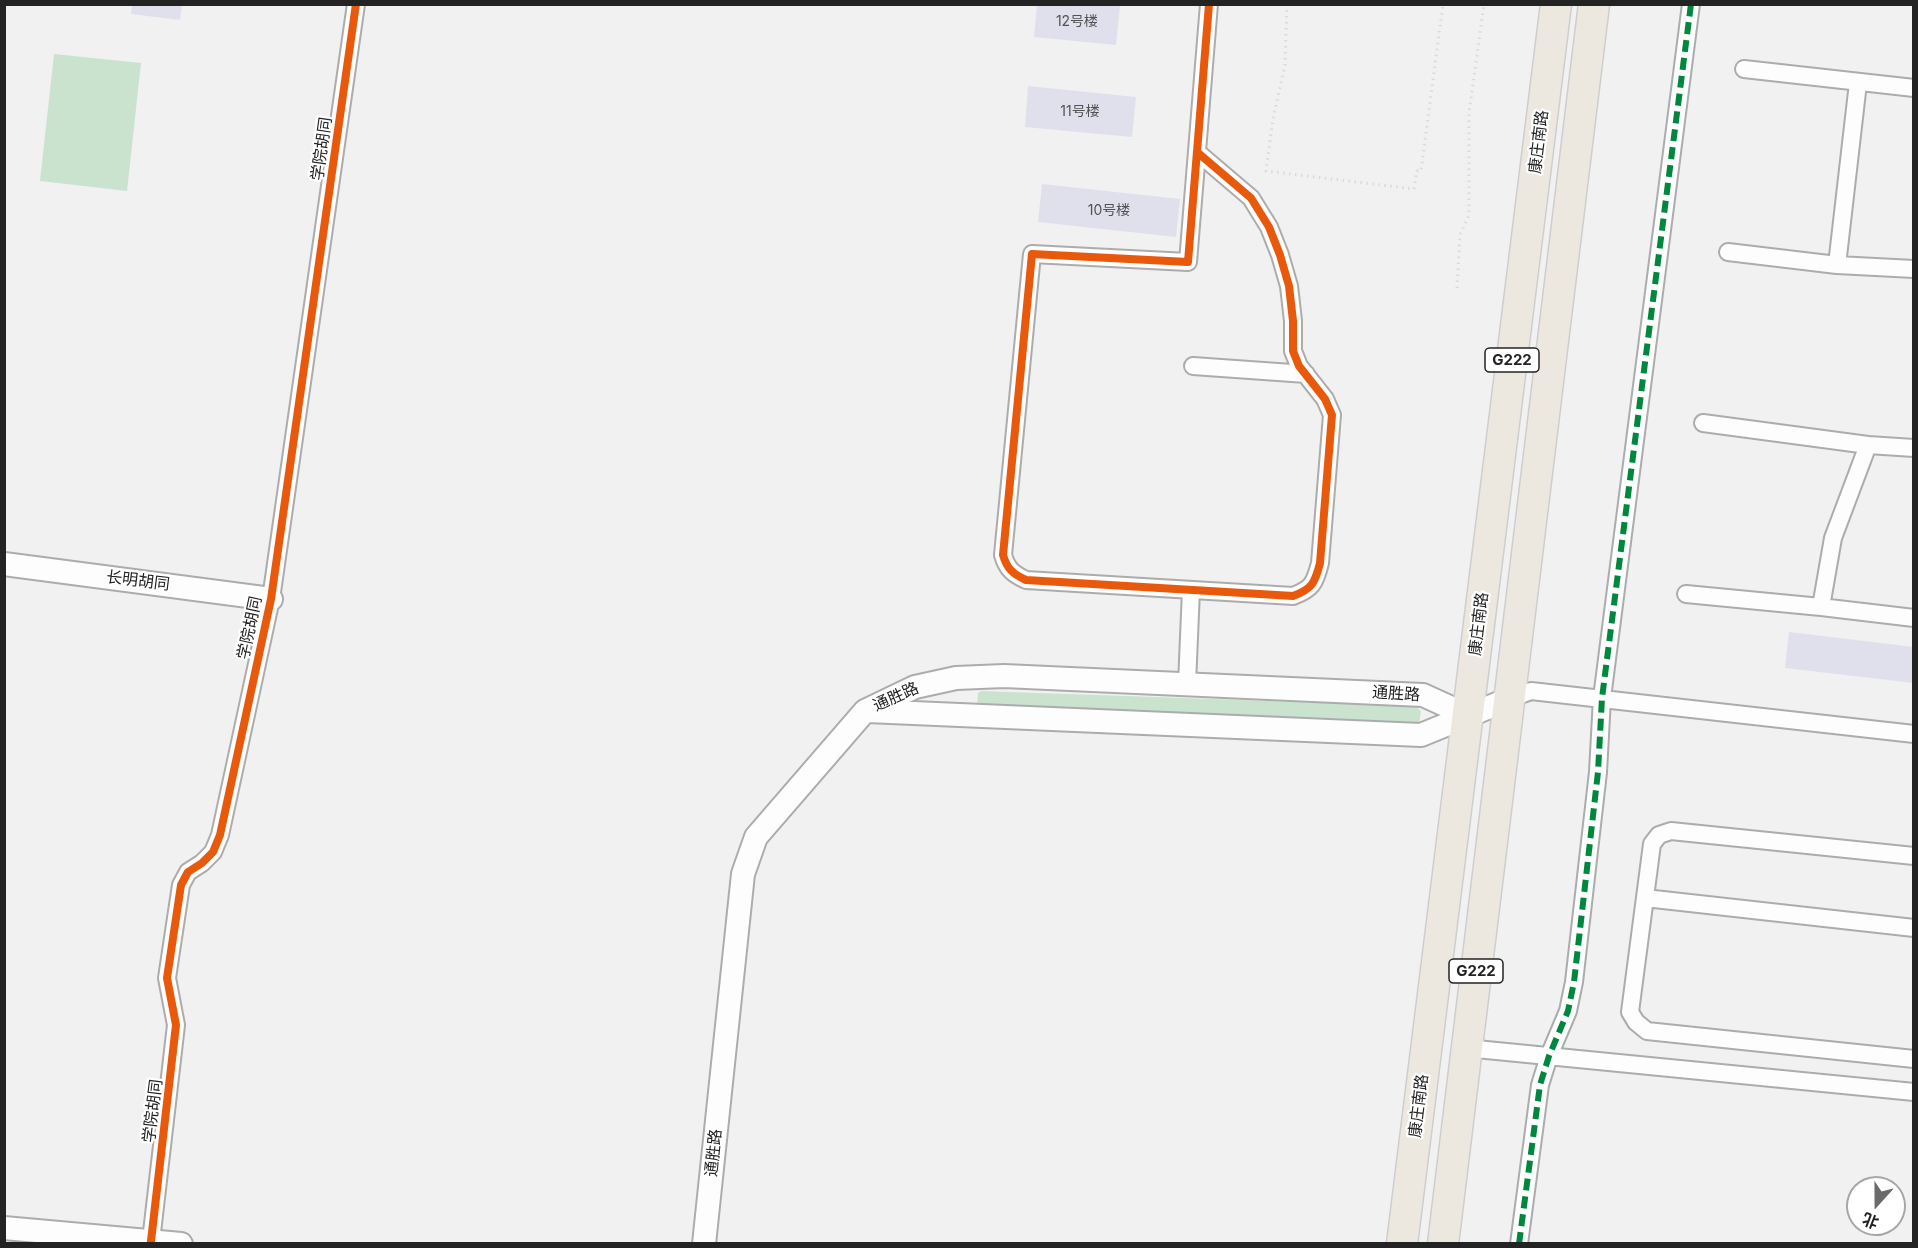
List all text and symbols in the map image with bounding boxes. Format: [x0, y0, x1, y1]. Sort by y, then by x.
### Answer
house number: 12号楼 [1056, 14, 1098, 30]
house number: 11号楼 [1060, 104, 1100, 120]
street label: 康庄南路 [1526, 109, 1552, 175]
street label: 学院胡同 [308, 116, 336, 182]
house number: 10号楼 [1088, 203, 1130, 219]
road number: G222 [1485, 348, 1539, 372]
street label: 长明胡同 [105, 568, 171, 594]
street label: 康庄南路 [1466, 591, 1492, 657]
street label: 学院胡同 [234, 595, 266, 661]
street label: 通胜路 [870, 678, 922, 716]
street label: 通胜路 [1371, 683, 1421, 705]
road number: G222 [1449, 959, 1503, 983]
street label: 康庄南路 [1406, 1073, 1432, 1139]
street label: 学院胡同 [140, 1078, 166, 1144]
street label: 通胜路 [702, 1128, 726, 1178]
north arrow [1846, 1176, 1906, 1236]
text: 北 [1859, 1209, 1881, 1233]

